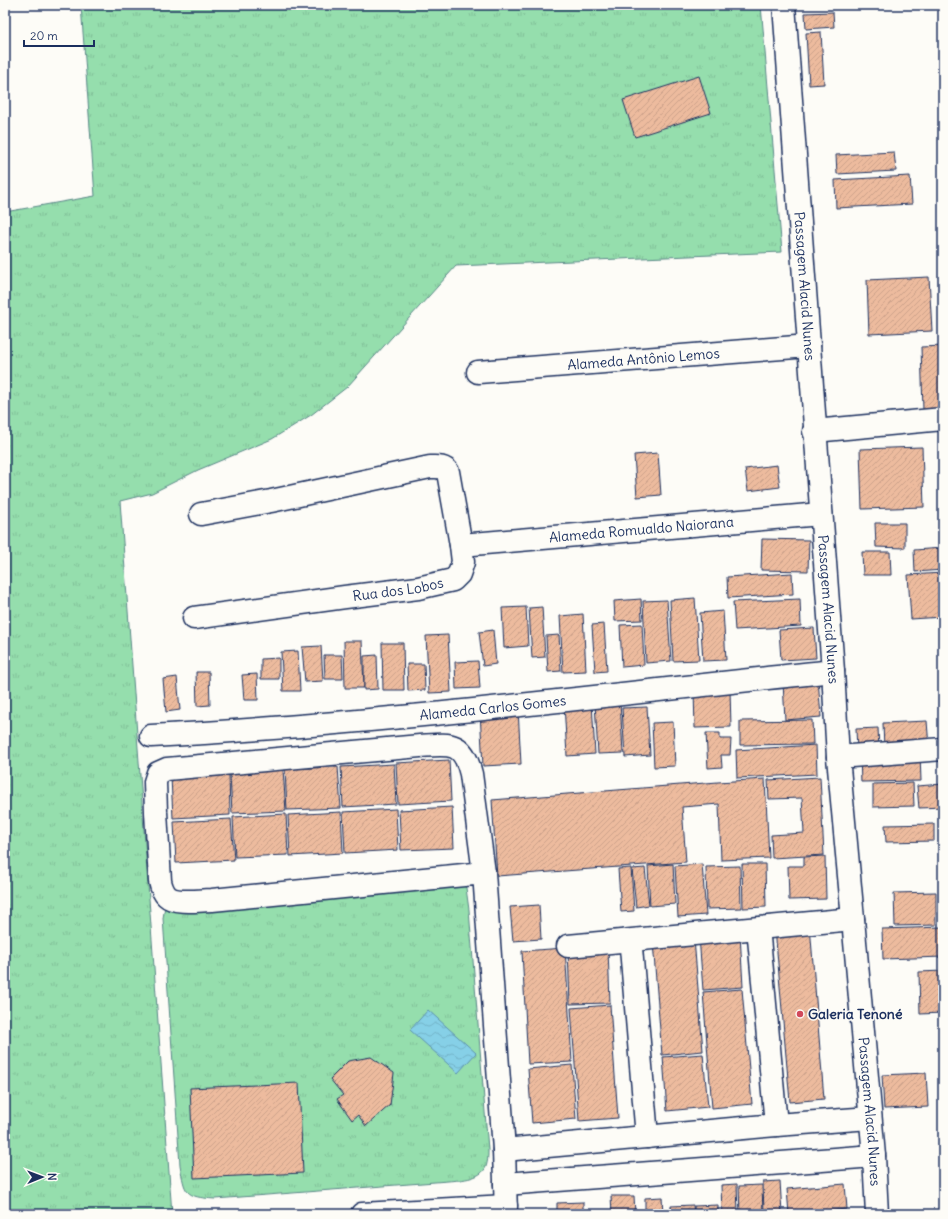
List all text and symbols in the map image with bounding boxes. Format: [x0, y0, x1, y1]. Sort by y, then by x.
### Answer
scale bar [24, 22, 94, 48]
text: 20 m [30, 28, 58, 43]
street label: Passagem Alacid Nunes [790, 211, 819, 361]
street label: Alameda Antônio Lemos [567, 344, 720, 374]
street label: Alameda Romualdo Naiorana [548, 513, 734, 546]
street label: Passagem Alacid Nunes [814, 534, 843, 684]
street label: Rua dos Lobos [352, 573, 445, 605]
street label: Alameda Carlos Gomes [419, 691, 567, 724]
place label: Galeria Tenoné [808, 1005, 903, 1023]
marker: Galeria Tenoné [795, 1009, 805, 1019]
street label: Passagem Alacid Nunes [855, 1036, 885, 1187]
north arrow [22, 1157, 62, 1197]
text: N [45, 1173, 59, 1181]

